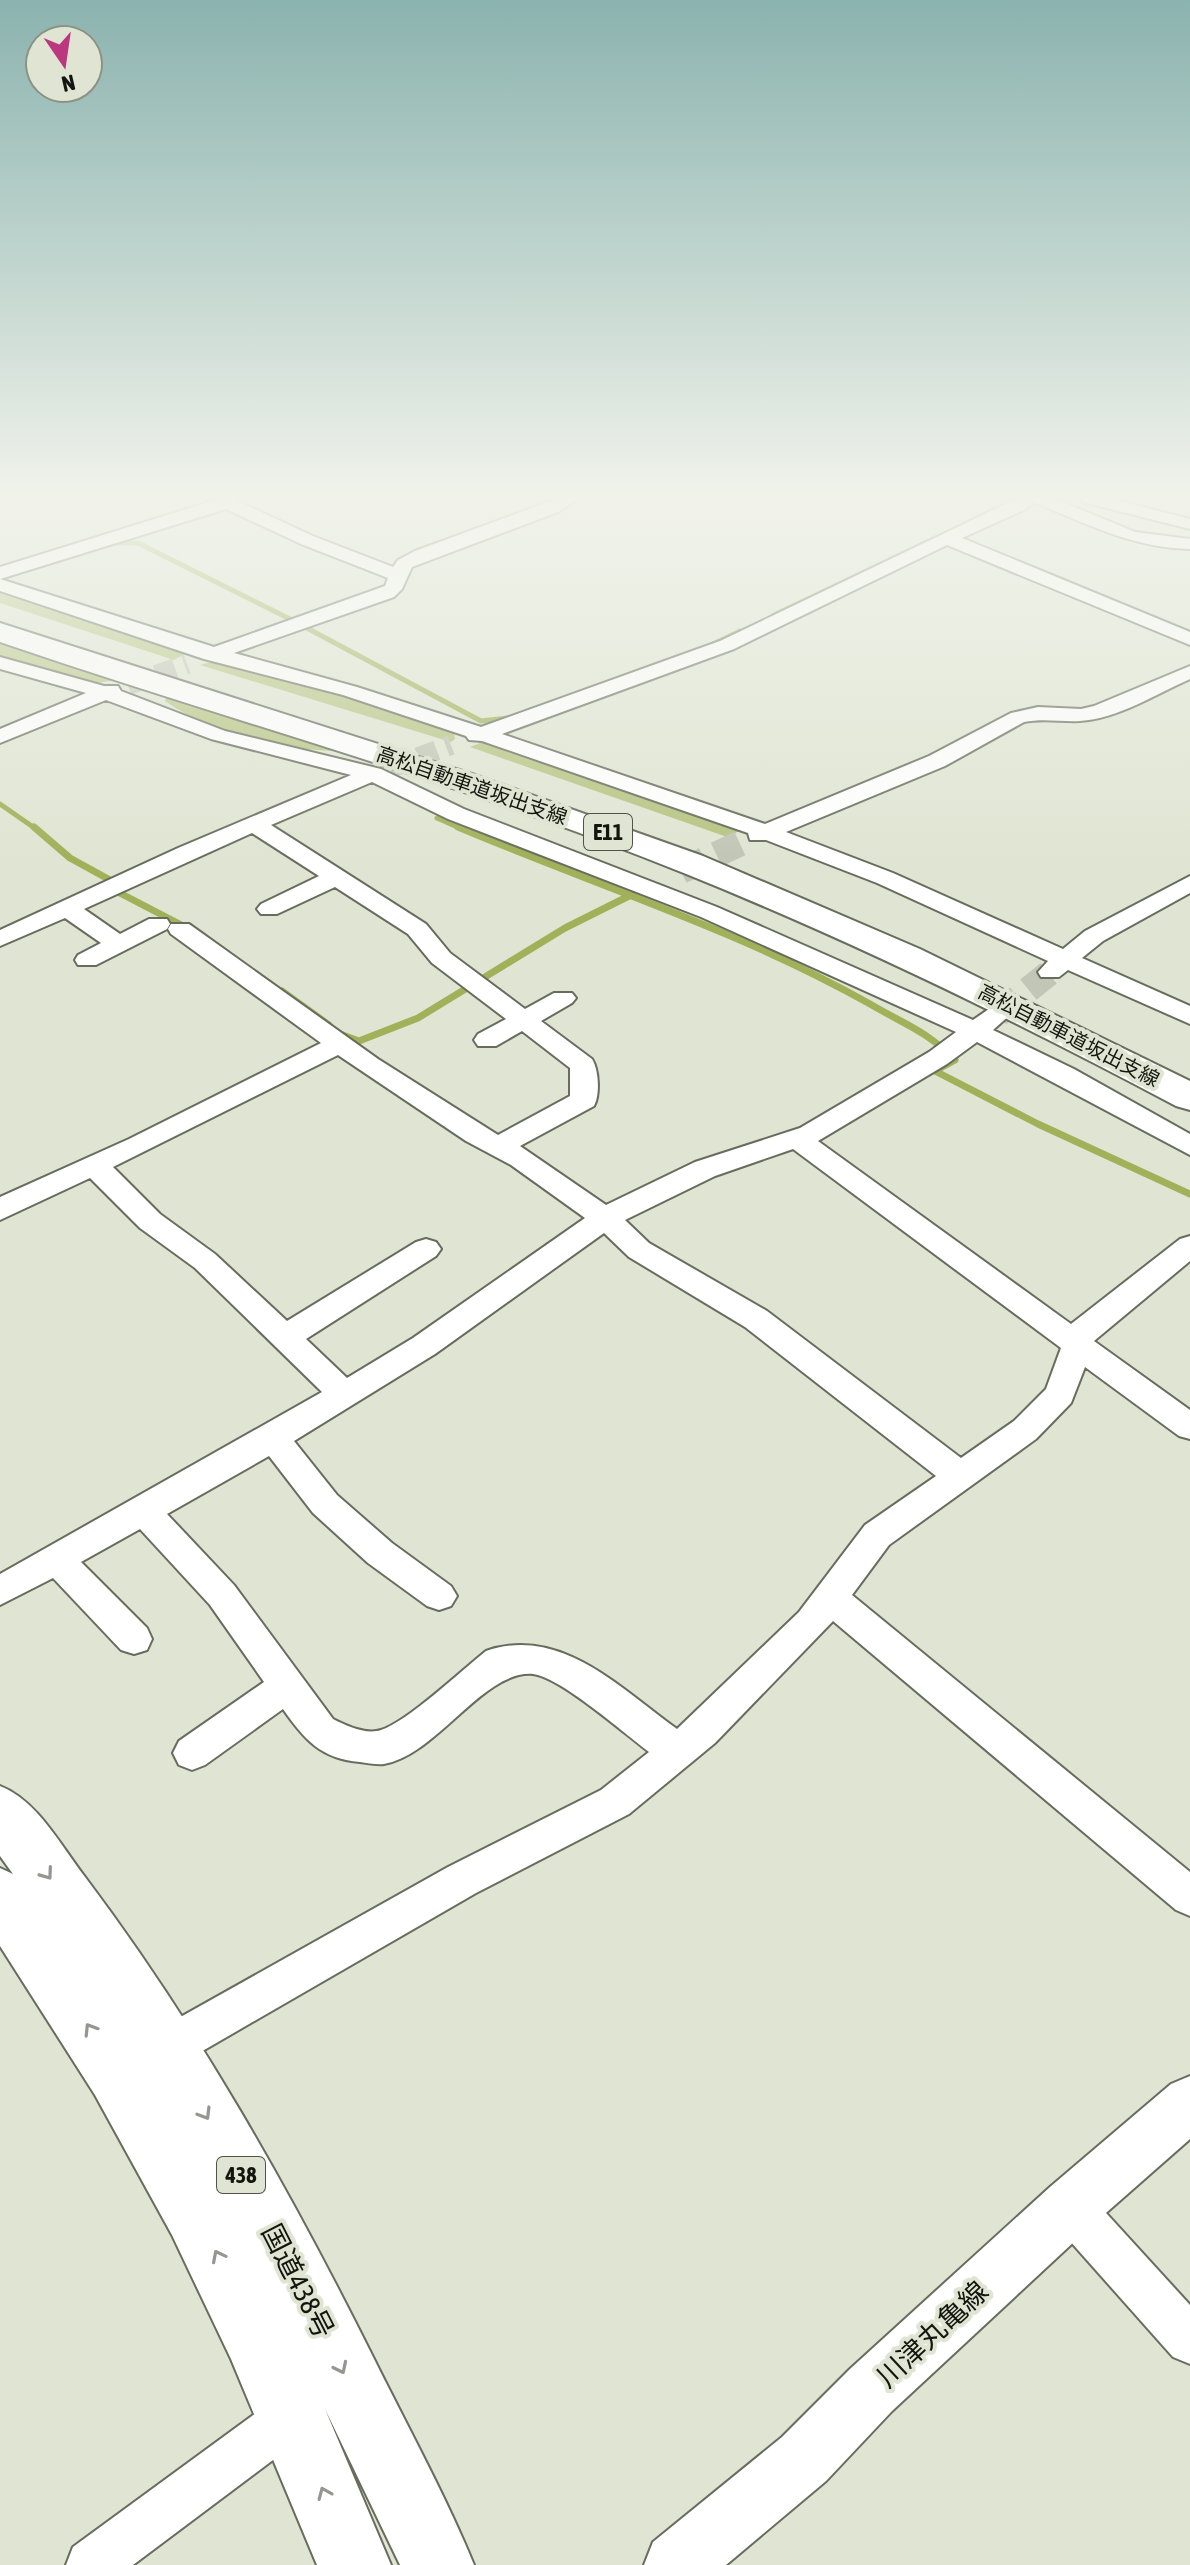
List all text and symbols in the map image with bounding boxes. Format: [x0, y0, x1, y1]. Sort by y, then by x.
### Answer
north arrow [24, 24, 104, 104]
text: N [59, 69, 78, 98]
street label: 高松自動車道坂出支線 [374, 742, 570, 828]
road number: E11 [584, 814, 632, 850]
street label: 高松自動車道坂出支線 [975, 979, 1163, 1091]
one-way arrow [37, 1865, 52, 1880]
one-way arrow [84, 2023, 99, 2038]
one-way arrow [195, 2106, 211, 2120]
road number: 438 [217, 2157, 265, 2193]
street label: 国道438号 [256, 2219, 340, 2343]
one-way arrow [212, 2249, 227, 2264]
street label: 川津丸亀線 [870, 2275, 994, 2393]
one-way arrow [331, 2360, 347, 2375]
one-way arrow [317, 2487, 333, 2501]

